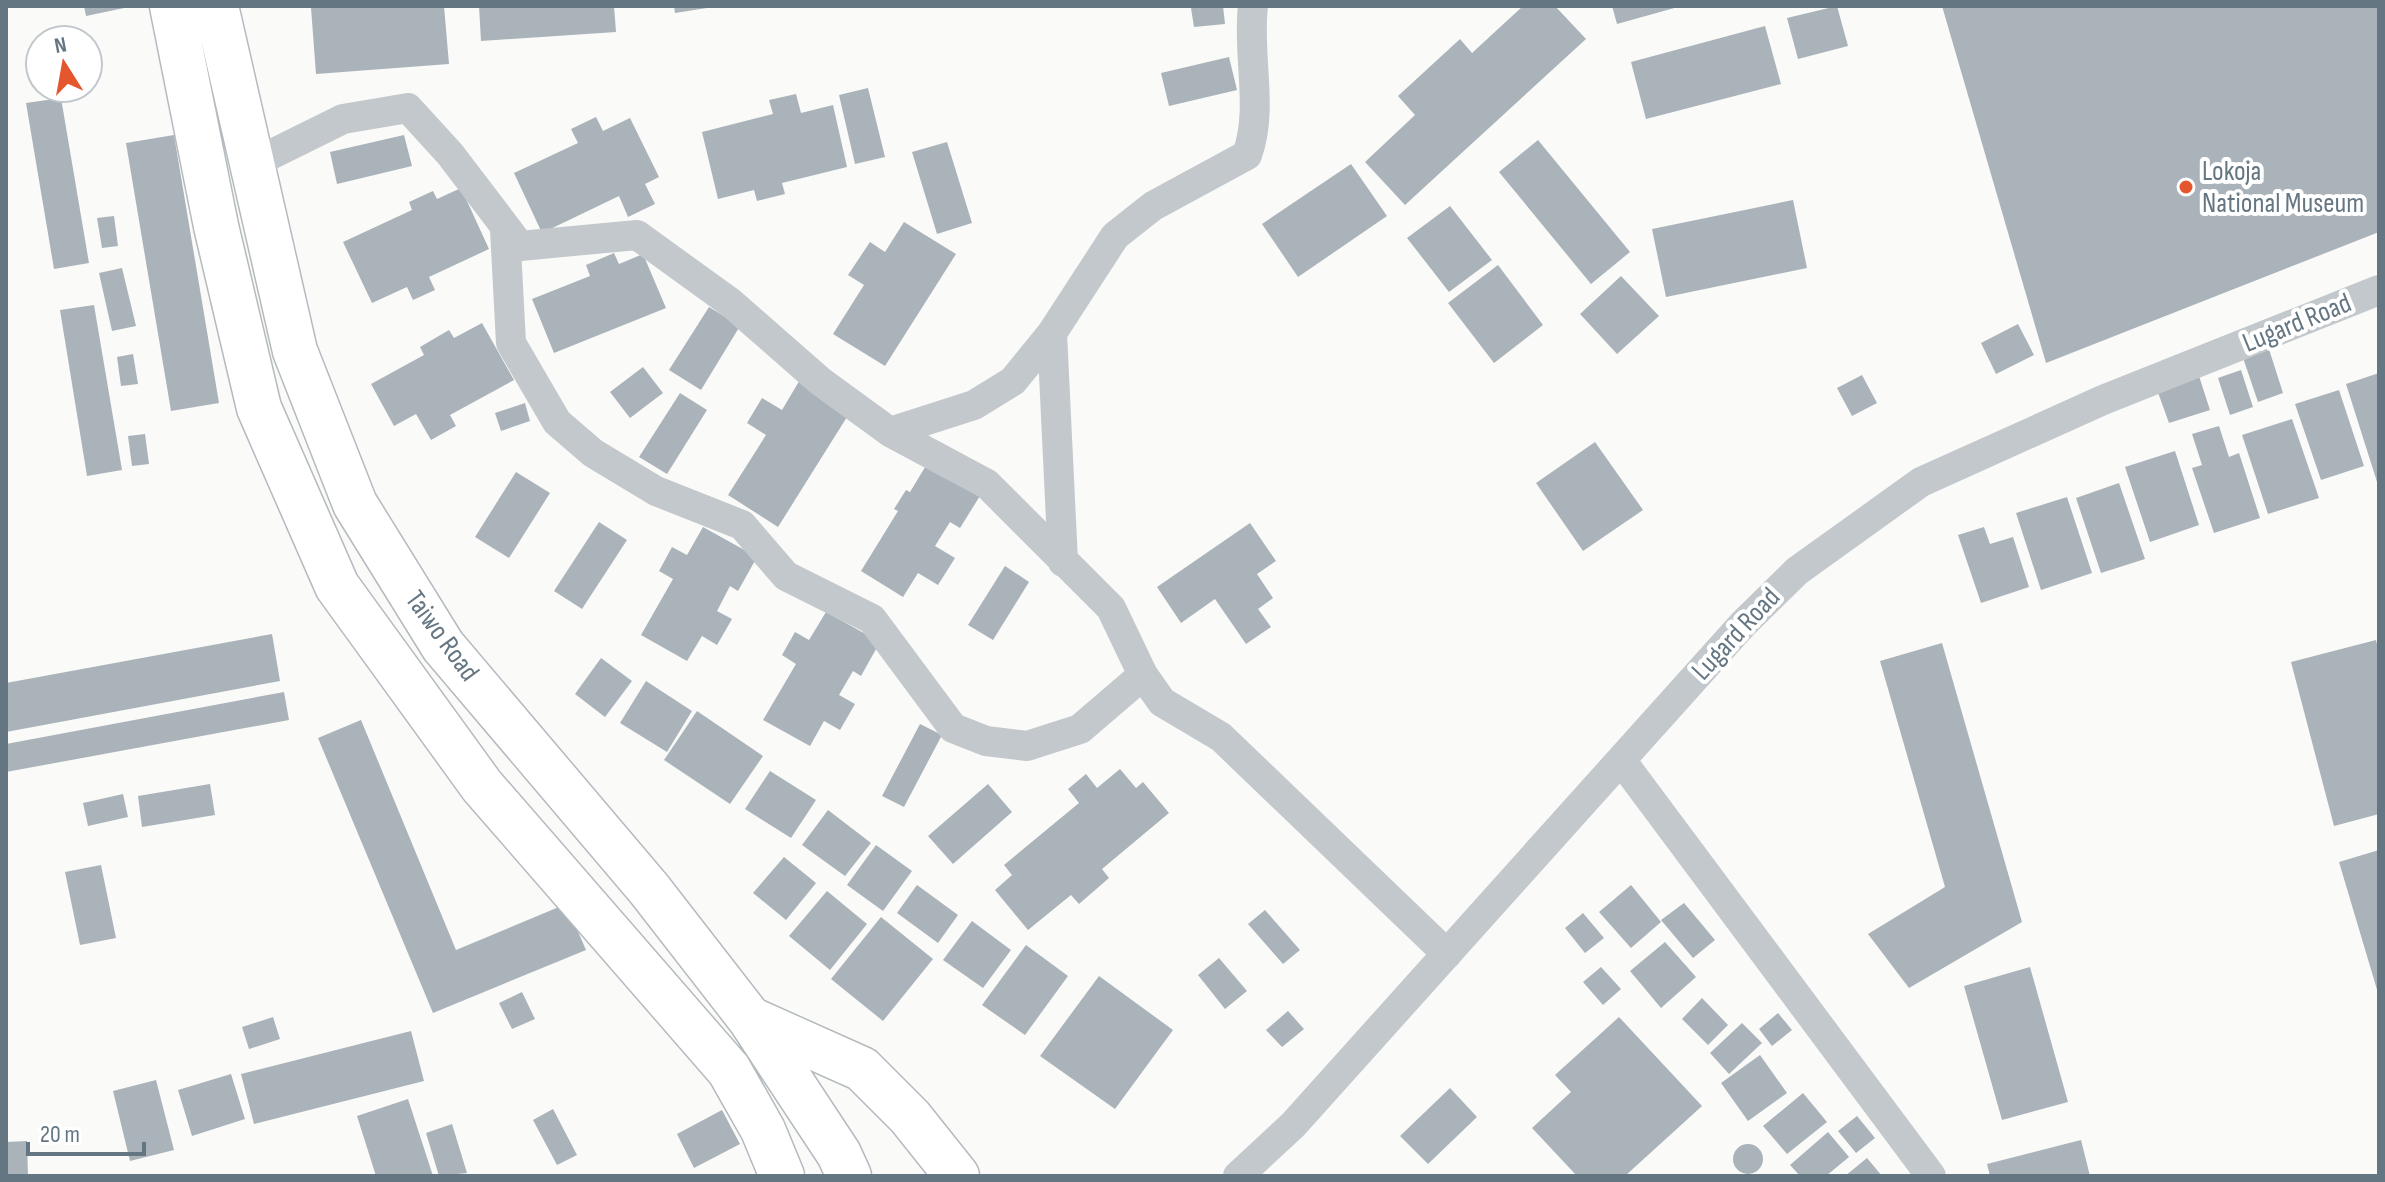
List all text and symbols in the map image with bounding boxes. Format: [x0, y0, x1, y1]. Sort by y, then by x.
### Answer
north arrow [24, 24, 104, 104]
text: N [52, 31, 69, 60]
place label: Lokoja National Museum [2202, 155, 2364, 220]
marker: Lokoja National Museum [2177, 178, 2195, 196]
street label: Lugard Road [2238, 286, 2356, 360]
street label: Lugard Road [1685, 581, 1787, 687]
street label: Taiwo Road [398, 584, 486, 688]
scale bar [28, 1106, 144, 1156]
text: 20 m [40, 1120, 80, 1149]

